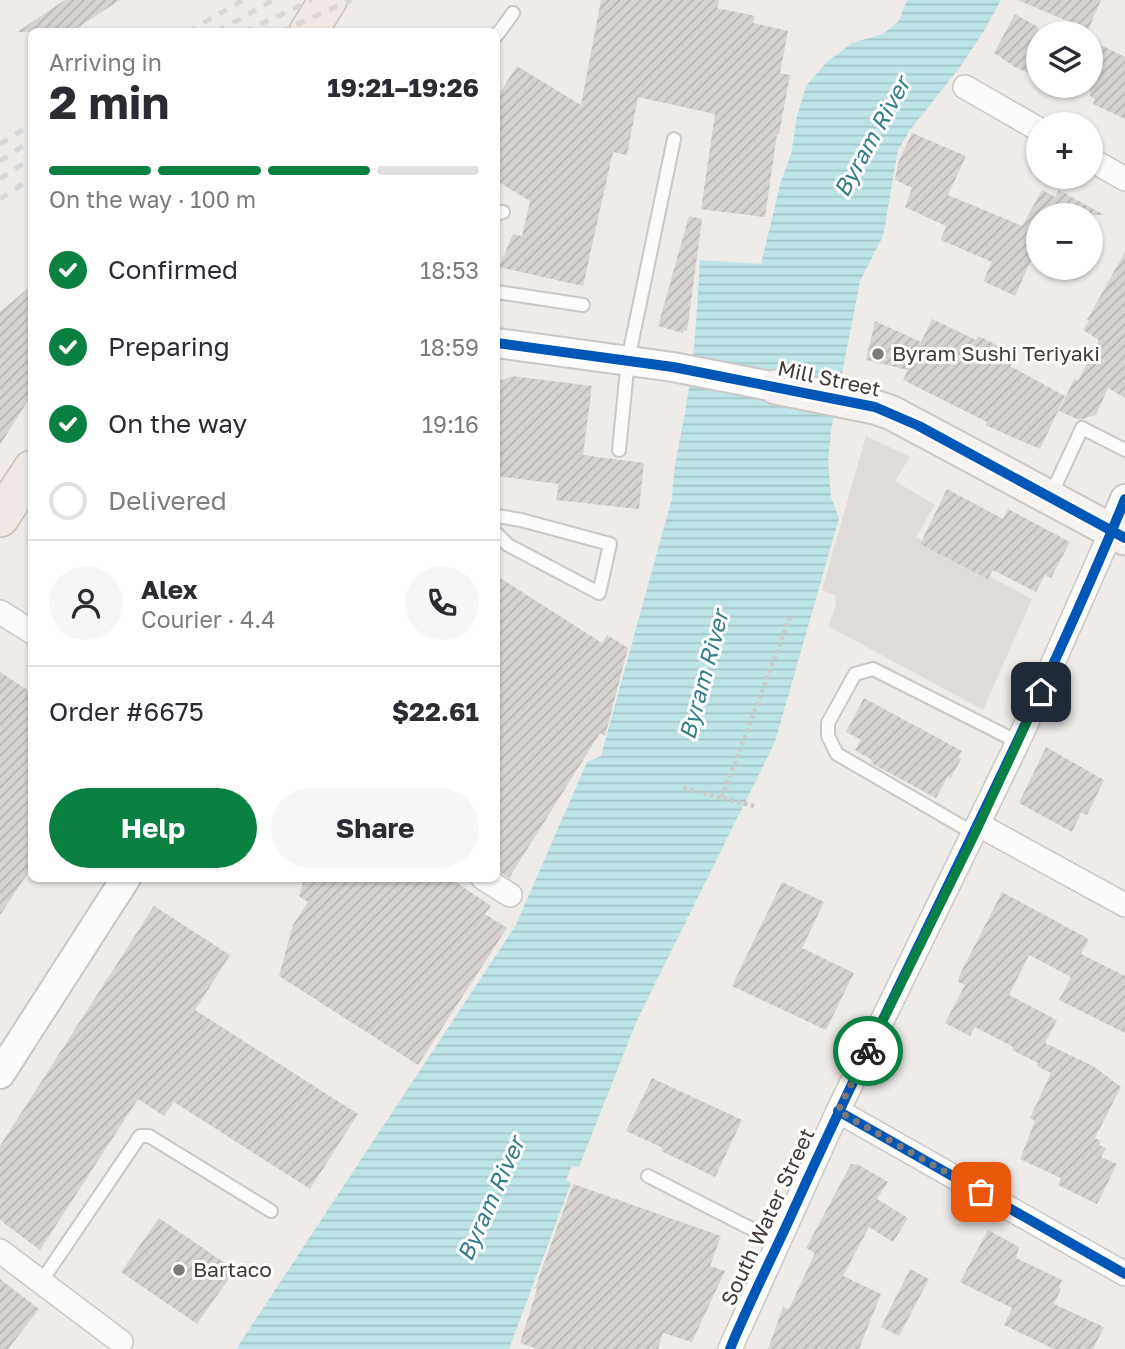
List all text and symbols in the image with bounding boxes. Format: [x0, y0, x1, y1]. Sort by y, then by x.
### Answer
map controls [1026, 21, 1103, 280]
button: layers [1026, 21, 1103, 98]
text: Arriving in [49, 48, 162, 76]
water label: Byram River [827, 69, 917, 201]
text: 19:21–19:26 [327, 72, 479, 103]
text: 2 min [49, 74, 169, 129]
button: + [1026, 112, 1103, 189]
text: On the way · 100 m [49, 185, 256, 213]
button: − [1026, 203, 1103, 280]
icon: check [49, 251, 87, 289]
text: Confirmed [108, 254, 238, 285]
text: 18:53 [420, 256, 479, 284]
icon: check [49, 328, 87, 366]
text: Preparing [108, 331, 230, 362]
text: 18:59 [420, 333, 479, 361]
place label: Byram Sushi Teriyaki [892, 340, 1100, 366]
marker: Byram Sushi Teriyaki [870, 346, 886, 362]
street label: Mill Street [775, 354, 883, 402]
icon: check [49, 405, 87, 443]
text: On the way [108, 408, 247, 439]
text: 19:16 [422, 410, 479, 438]
text: Delivered [108, 485, 227, 516]
button: person [49, 566, 123, 640]
button: phone [405, 566, 479, 640]
text: Alex [141, 574, 198, 605]
water label: Byram River [672, 604, 734, 742]
text: Courier · 4.4 [141, 605, 275, 633]
pin [1011, 662, 1071, 722]
icon: home [1022, 673, 1060, 711]
text: Order #6675 [49, 696, 204, 727]
text: $22.61 [392, 696, 479, 727]
button: Help [49, 788, 257, 868]
button: Share [271, 788, 479, 868]
courier [833, 1016, 903, 1086]
icon: bike [849, 1032, 887, 1070]
street label: South Water Street [715, 1124, 820, 1309]
water label: Byram River [450, 1130, 531, 1265]
pin [951, 1162, 1011, 1222]
icon: bag [962, 1173, 1000, 1211]
place label: Bartaco [193, 1256, 272, 1282]
marker: Bartaco [171, 1262, 187, 1278]

